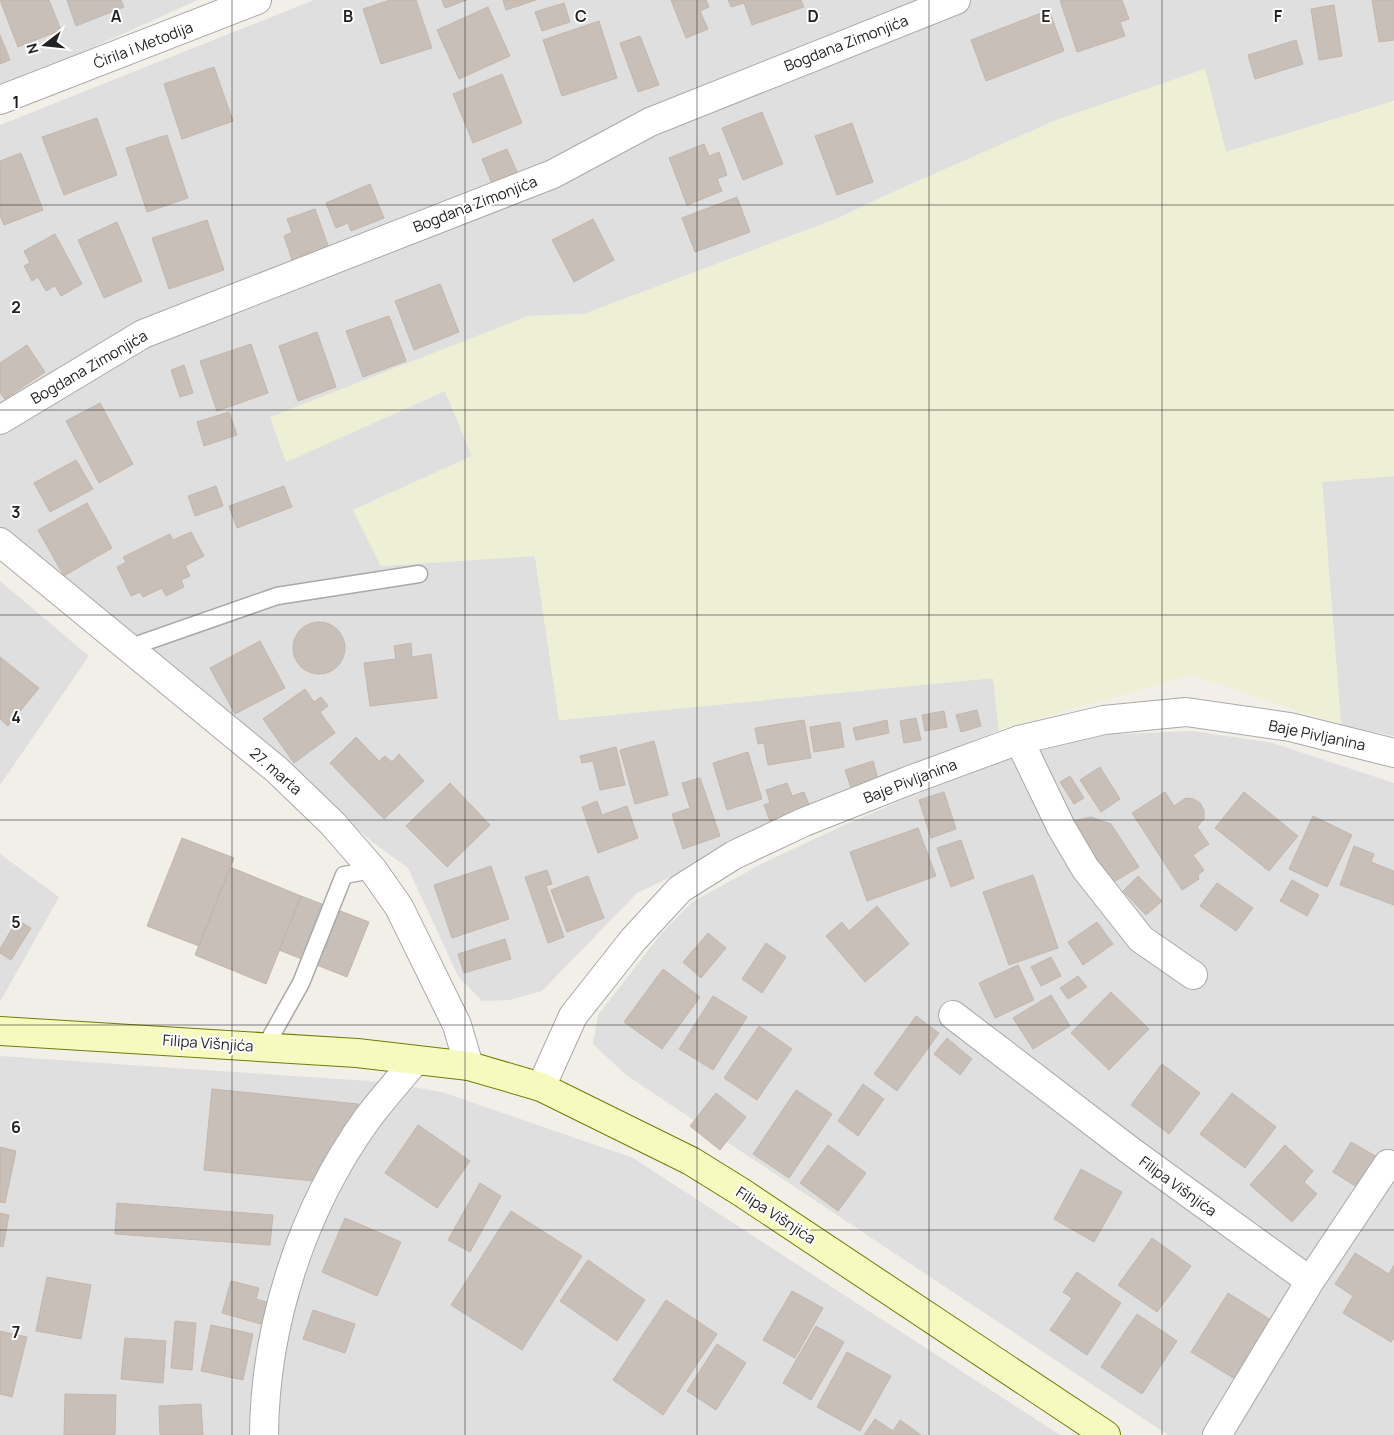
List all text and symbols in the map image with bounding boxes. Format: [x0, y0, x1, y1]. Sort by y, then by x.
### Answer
text: A [111, 5, 122, 27]
text: B [343, 5, 353, 27]
text: C [575, 5, 587, 27]
text: D [807, 5, 819, 27]
text: E [1041, 5, 1051, 27]
text: F [1274, 5, 1283, 27]
street label: Bogdana Zimonjića [781, 10, 911, 76]
street label: Ćirila i Metodija [90, 16, 196, 74]
north arrow [20, 20, 70, 70]
text: N [22, 41, 43, 56]
text: 1 [12, 91, 20, 113]
street label: Bogdana Zimonjića [410, 171, 540, 237]
text: 2 [11, 296, 21, 318]
street label: Bogdana Zimonjića [27, 325, 151, 409]
text: 3 [11, 501, 21, 523]
text: 4 [11, 706, 21, 728]
street label: Baje Pivljanina [1267, 714, 1367, 756]
street label: 27. marta [245, 743, 307, 799]
street label: Baje Pivljanina [860, 754, 960, 808]
text: 5 [11, 911, 21, 933]
street label: Filipa Višnjića [162, 1029, 254, 1057]
text: 6 [11, 1116, 21, 1138]
street label: Filipa Višnjića [1135, 1151, 1221, 1221]
street label: Filipa Višnjića [732, 1181, 820, 1249]
text: 7 [12, 1321, 20, 1343]

